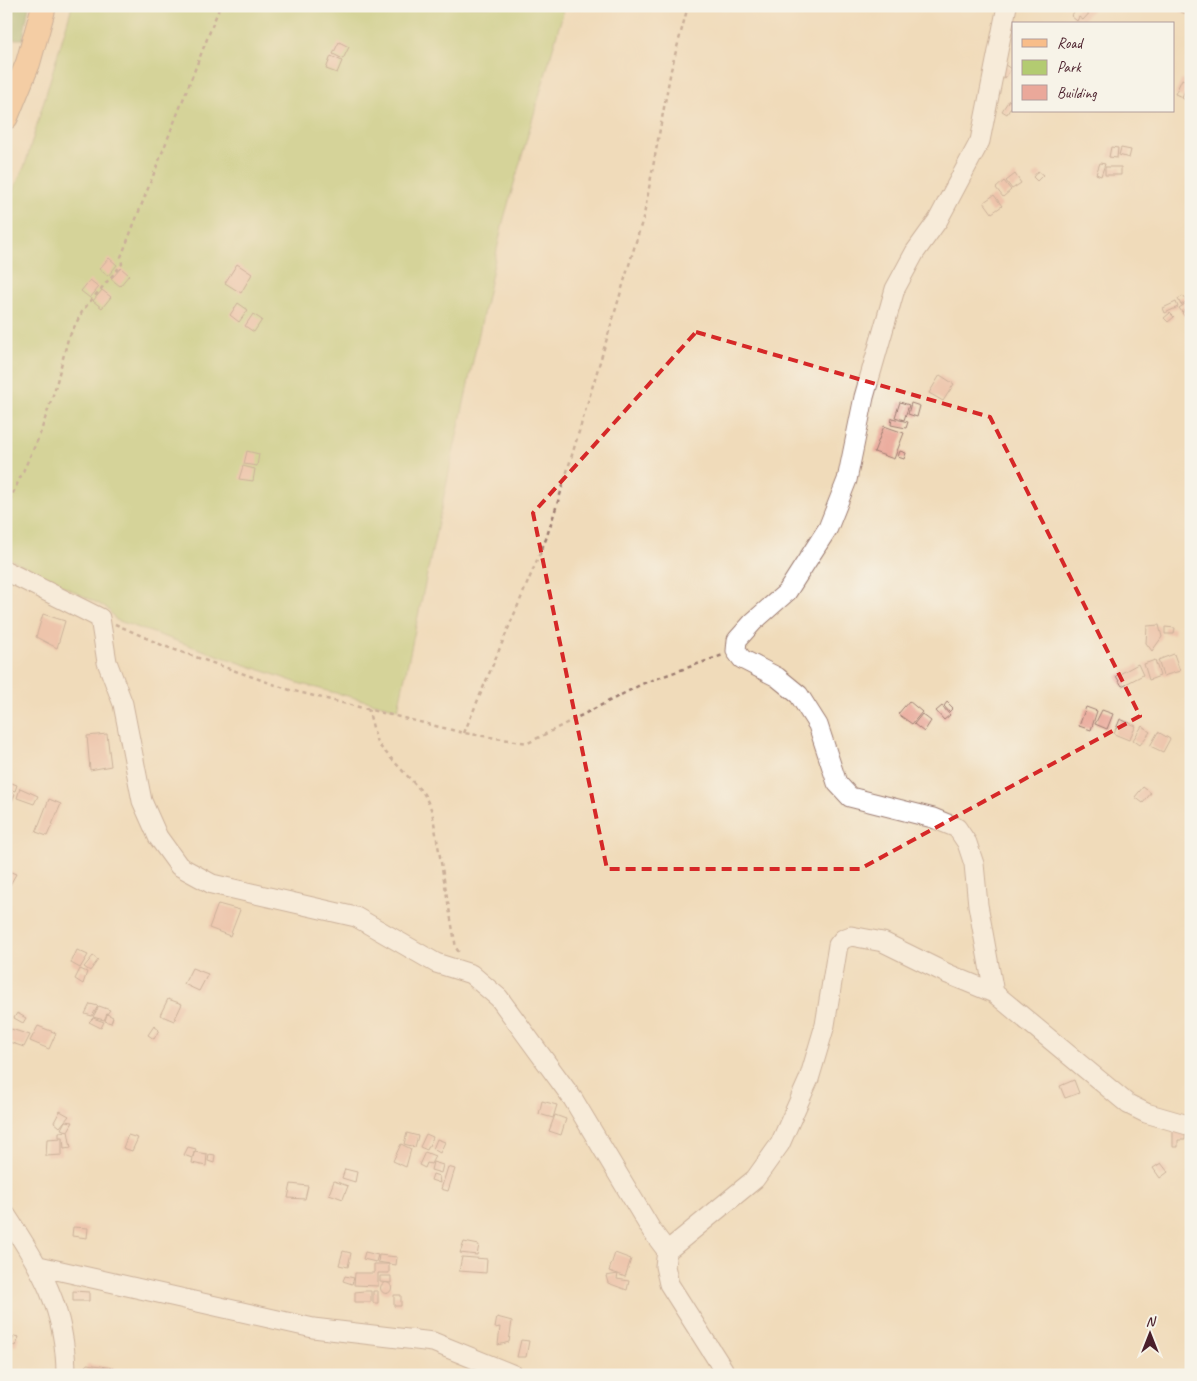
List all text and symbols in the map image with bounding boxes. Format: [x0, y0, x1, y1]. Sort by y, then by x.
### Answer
legend [1012, 22, 1174, 112]
text: Road [1057, 34, 1084, 53]
text: Park [1057, 58, 1082, 77]
text: Building [1057, 84, 1097, 103]
north arrow [1124, 1308, 1174, 1358]
text: N [1146, 1313, 1157, 1330]

